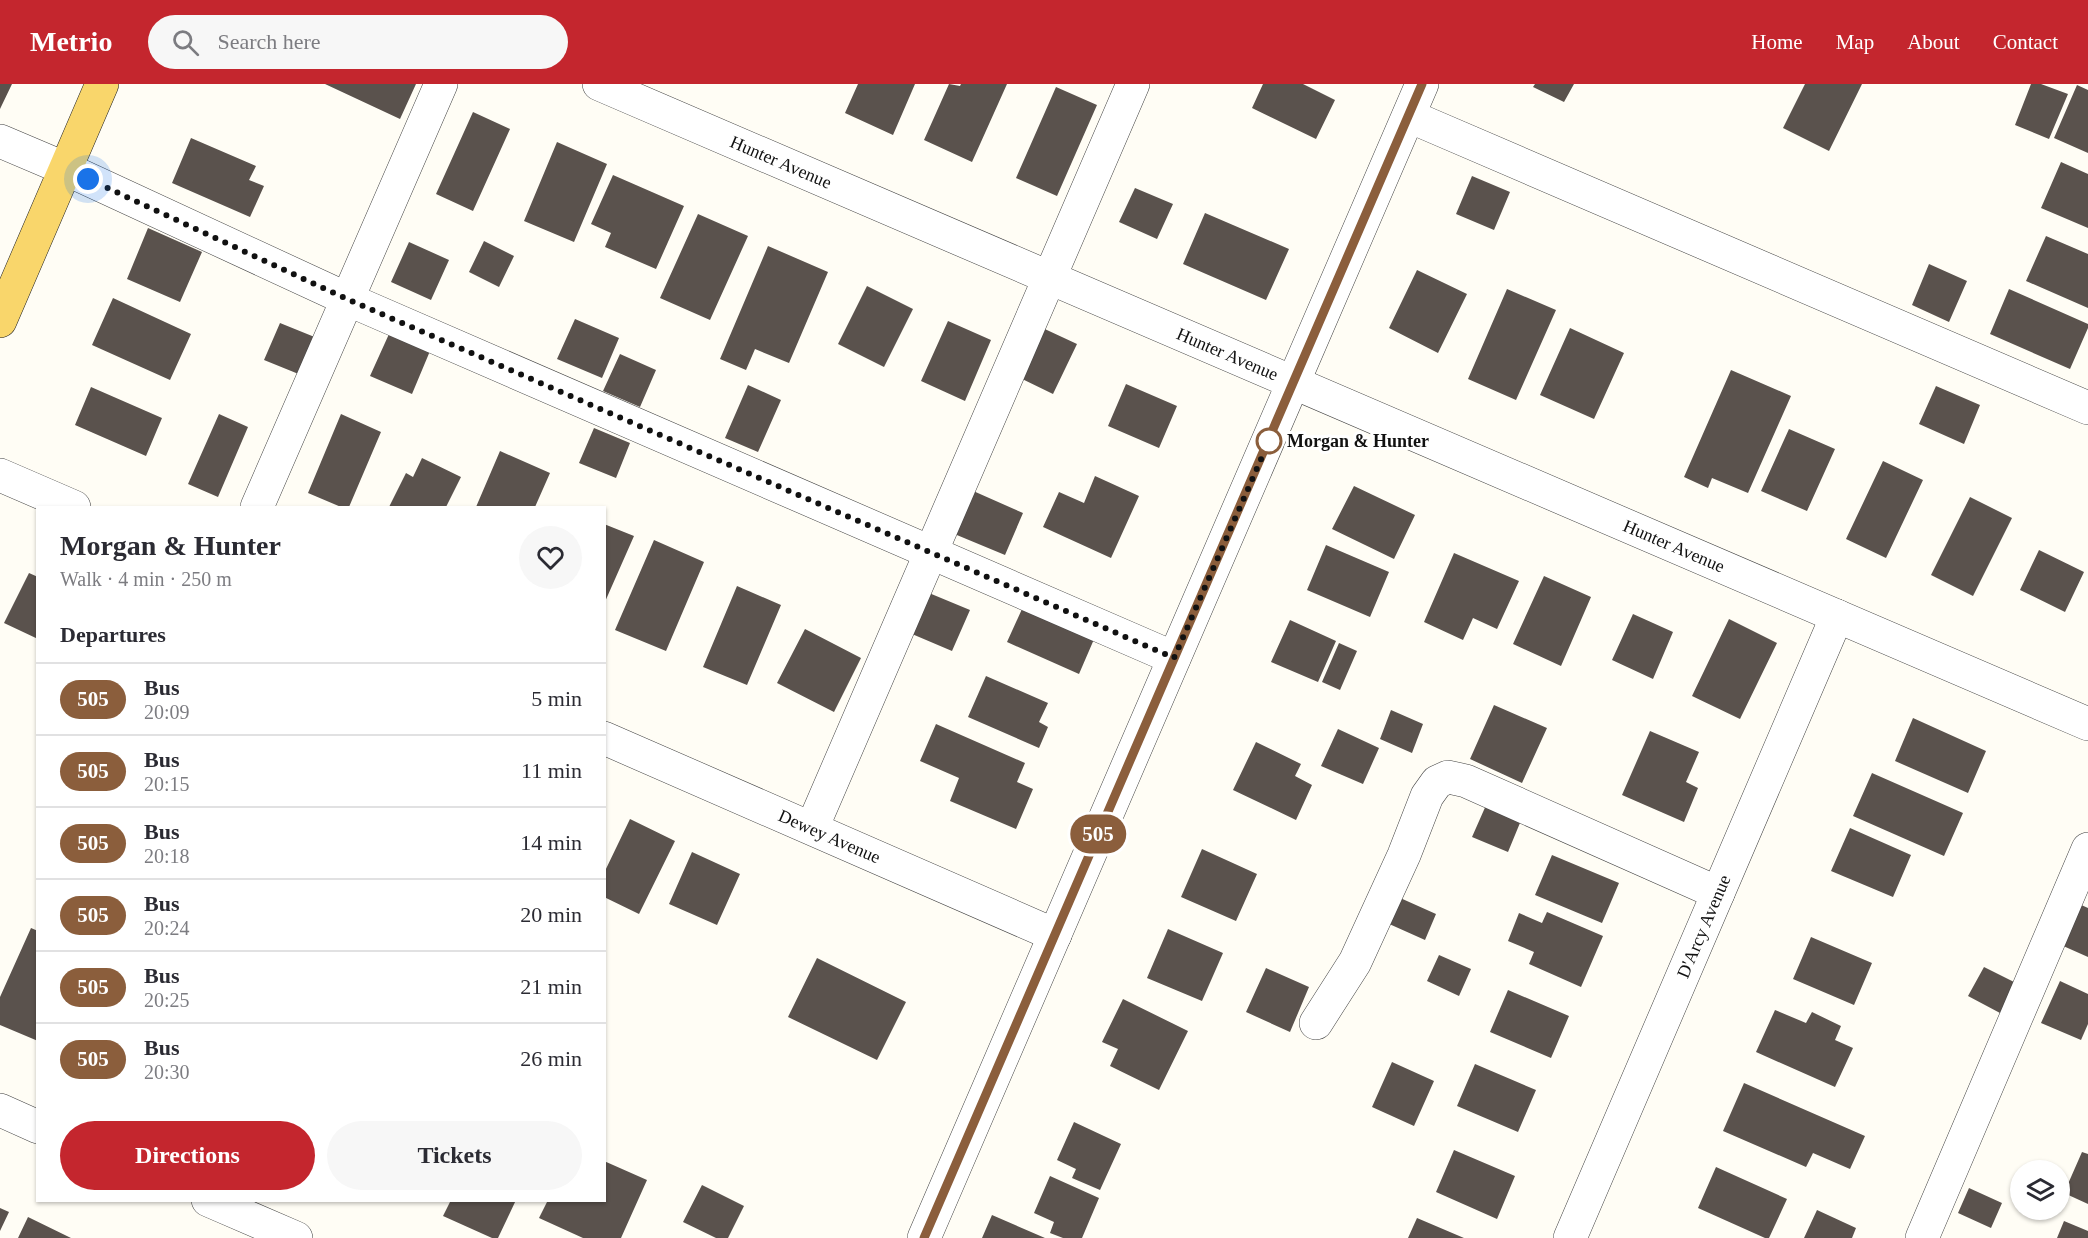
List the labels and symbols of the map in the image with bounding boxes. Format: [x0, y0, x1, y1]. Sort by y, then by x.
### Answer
street label: Hunter Avenue [727, 132, 835, 193]
your location [73, 164, 103, 194]
street label: Hunter Avenue [1174, 324, 1281, 385]
marker: Morgan & Hunter [1256, 428, 1282, 454]
place label: Morgan & Hunter [1287, 431, 1429, 451]
street label: Hunter Avenue [1620, 515, 1728, 577]
street label: Dewey Avenue [775, 805, 883, 867]
line badge: 505 [1064, 814, 1132, 854]
street label: D'Arcy Avenue [1673, 872, 1735, 981]

